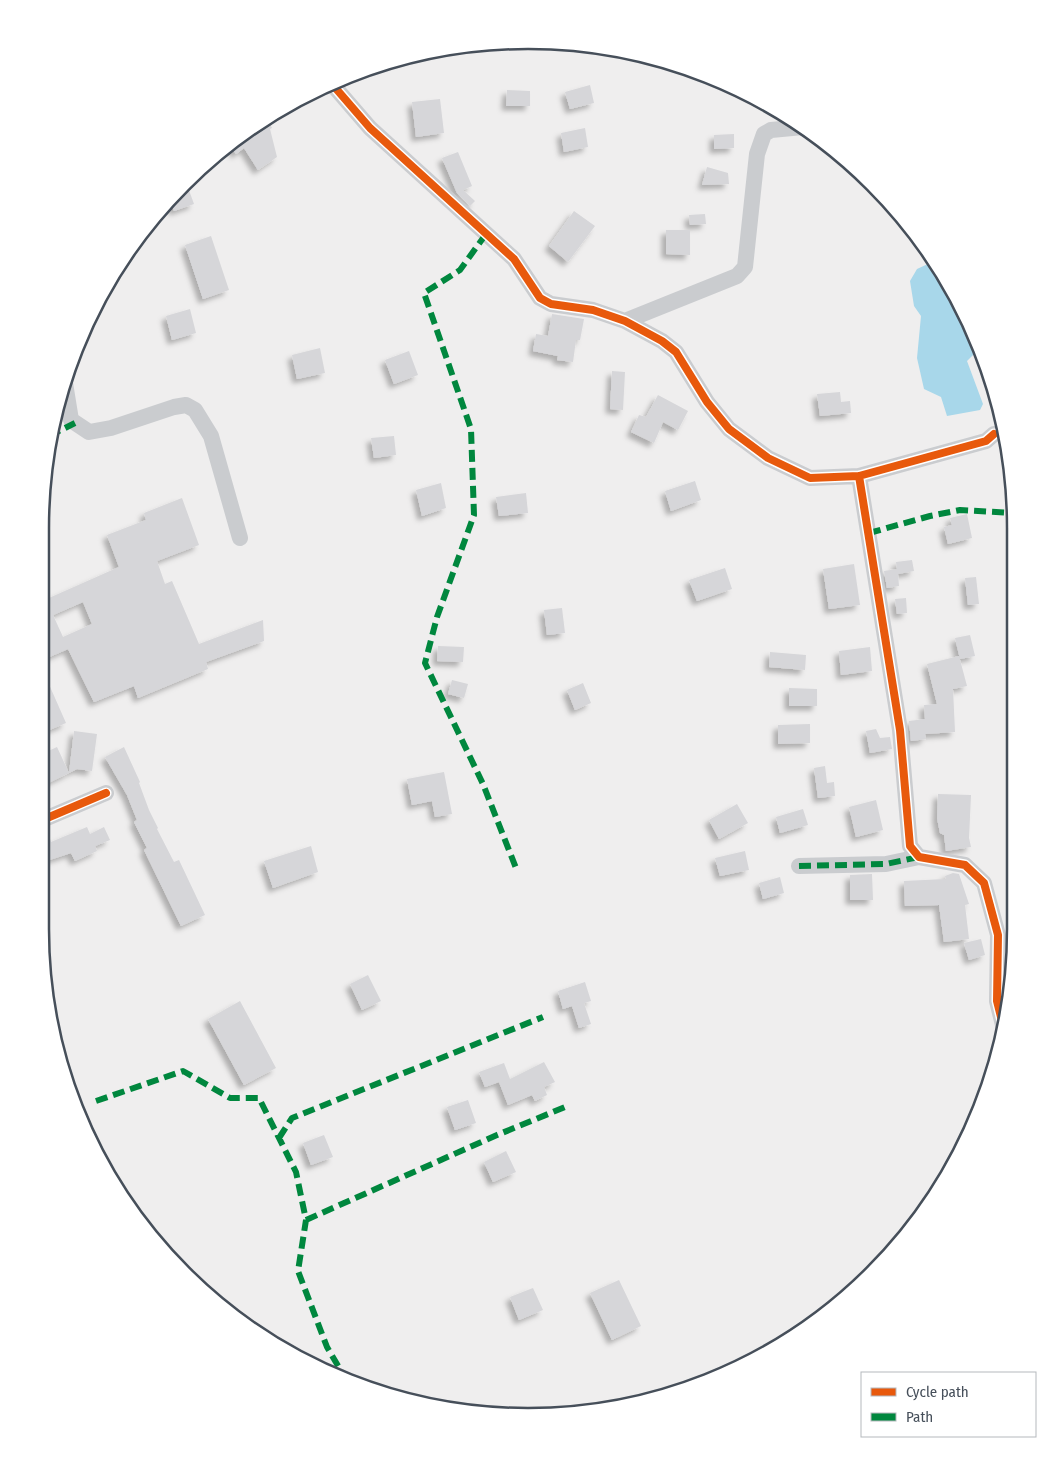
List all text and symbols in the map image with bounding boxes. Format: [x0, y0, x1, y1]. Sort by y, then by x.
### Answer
legend [861, 1372, 1036, 1437]
text: Cycle path [906, 1383, 969, 1401]
text: Path [906, 1408, 933, 1426]

